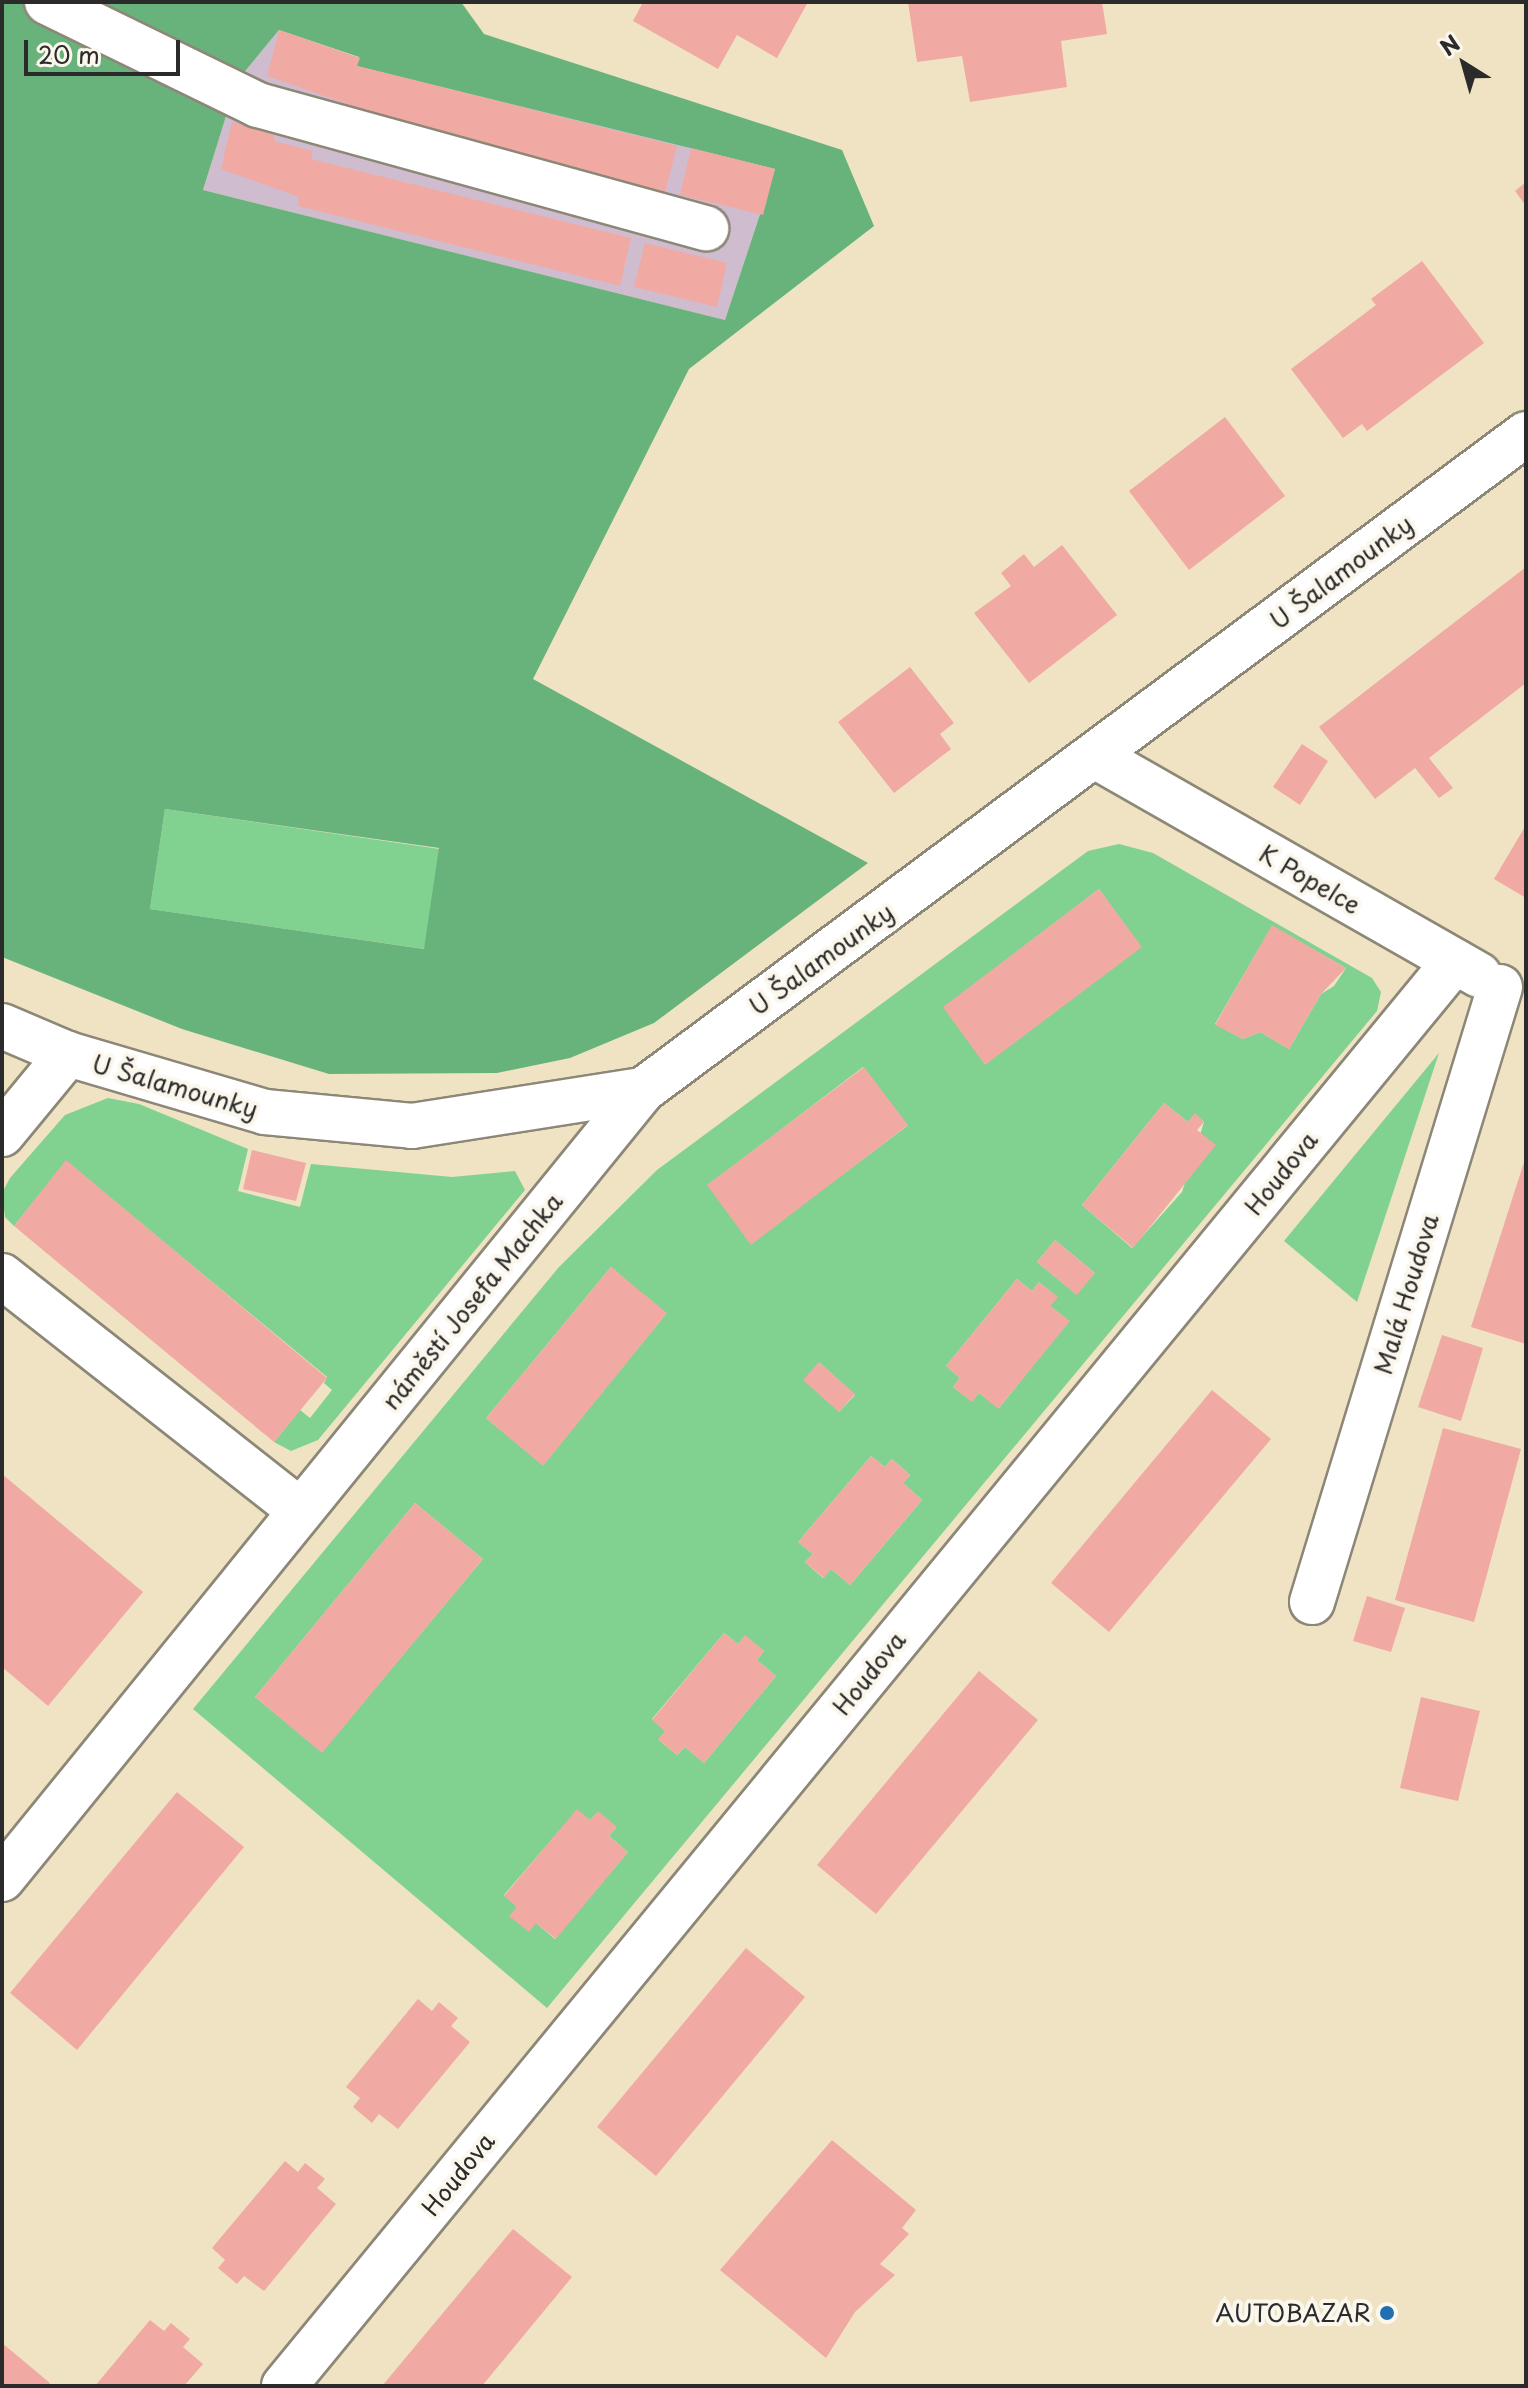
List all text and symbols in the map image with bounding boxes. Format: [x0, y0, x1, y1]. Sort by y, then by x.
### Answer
scale bar [28, 24, 184, 74]
north arrow [1424, 24, 1504, 104]
text: N [1432, 26, 1466, 63]
text: 20 m [38, 36, 100, 72]
street label: U Šalamounky [1264, 509, 1418, 635]
street label: K Popelce [1254, 839, 1366, 919]
street label: U Šalamounky [743, 897, 899, 1021]
street label: U Šalamounky [88, 1048, 262, 1124]
street label: Houdova [1239, 1126, 1323, 1220]
street label: náměstí Josefa Machka [375, 1186, 569, 1416]
street label: Malá Houdova [1368, 1211, 1444, 1377]
street label: Houdova [827, 1626, 911, 1720]
street label: Houdova [416, 2127, 500, 2221]
place label: AUTOBAZAR [1215, 2299, 1371, 2327]
marker: AUTOBAZAR [1378, 2304, 1396, 2322]

